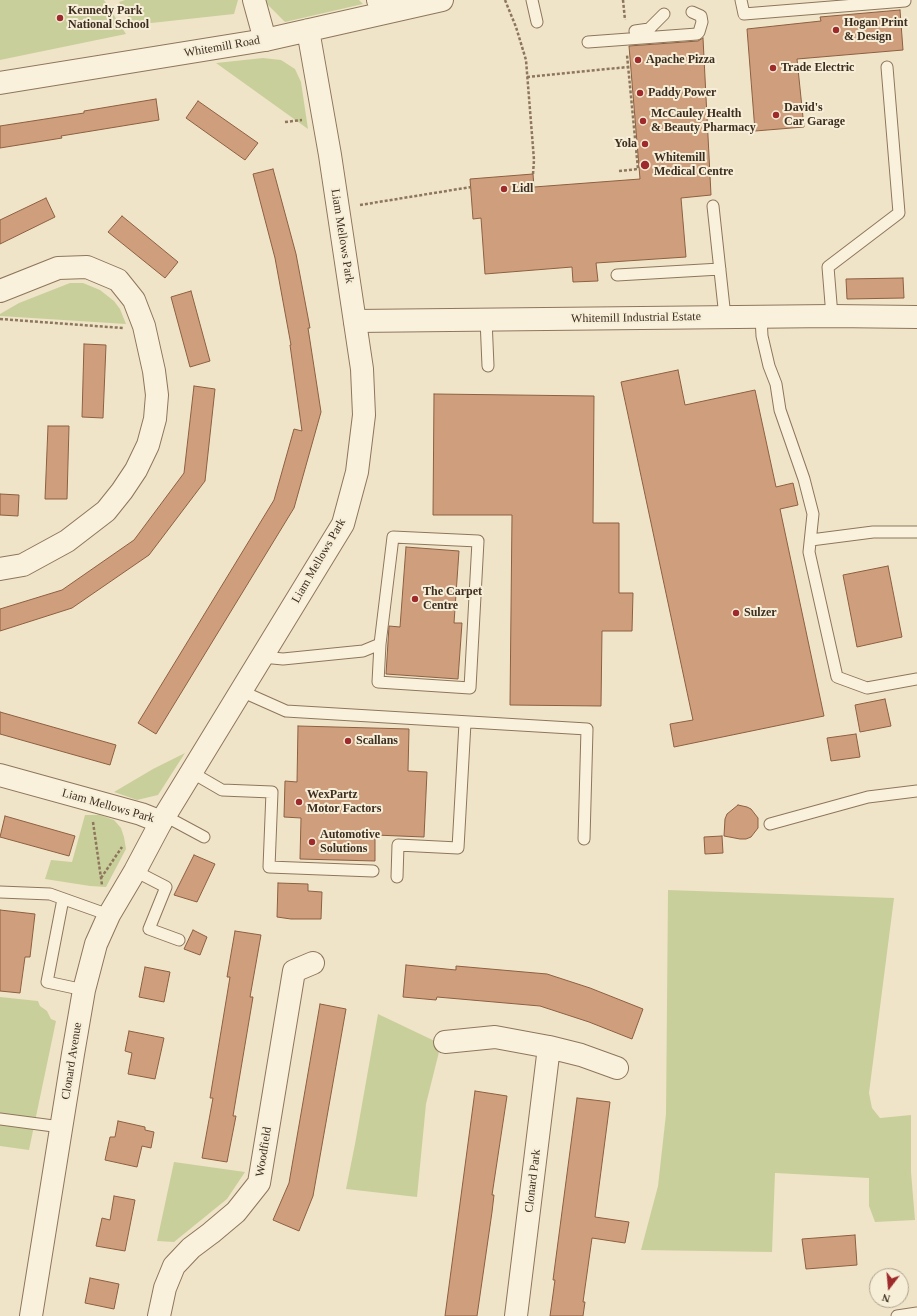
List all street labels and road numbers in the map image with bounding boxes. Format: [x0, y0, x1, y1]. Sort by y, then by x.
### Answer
street label: Whitemill Road [183, 33, 261, 61]
street label: Liam Mellows Park [327, 188, 357, 284]
street label: Whitemill Industrial Estate [571, 310, 701, 326]
street label: Liam Mellows Park [289, 516, 349, 606]
street label: Liam Mellows Park [60, 786, 156, 826]
street label: Clonard Avenue [59, 1021, 85, 1101]
street label: Woodfield [253, 1126, 275, 1178]
street label: Clonard Park [522, 1149, 544, 1213]

